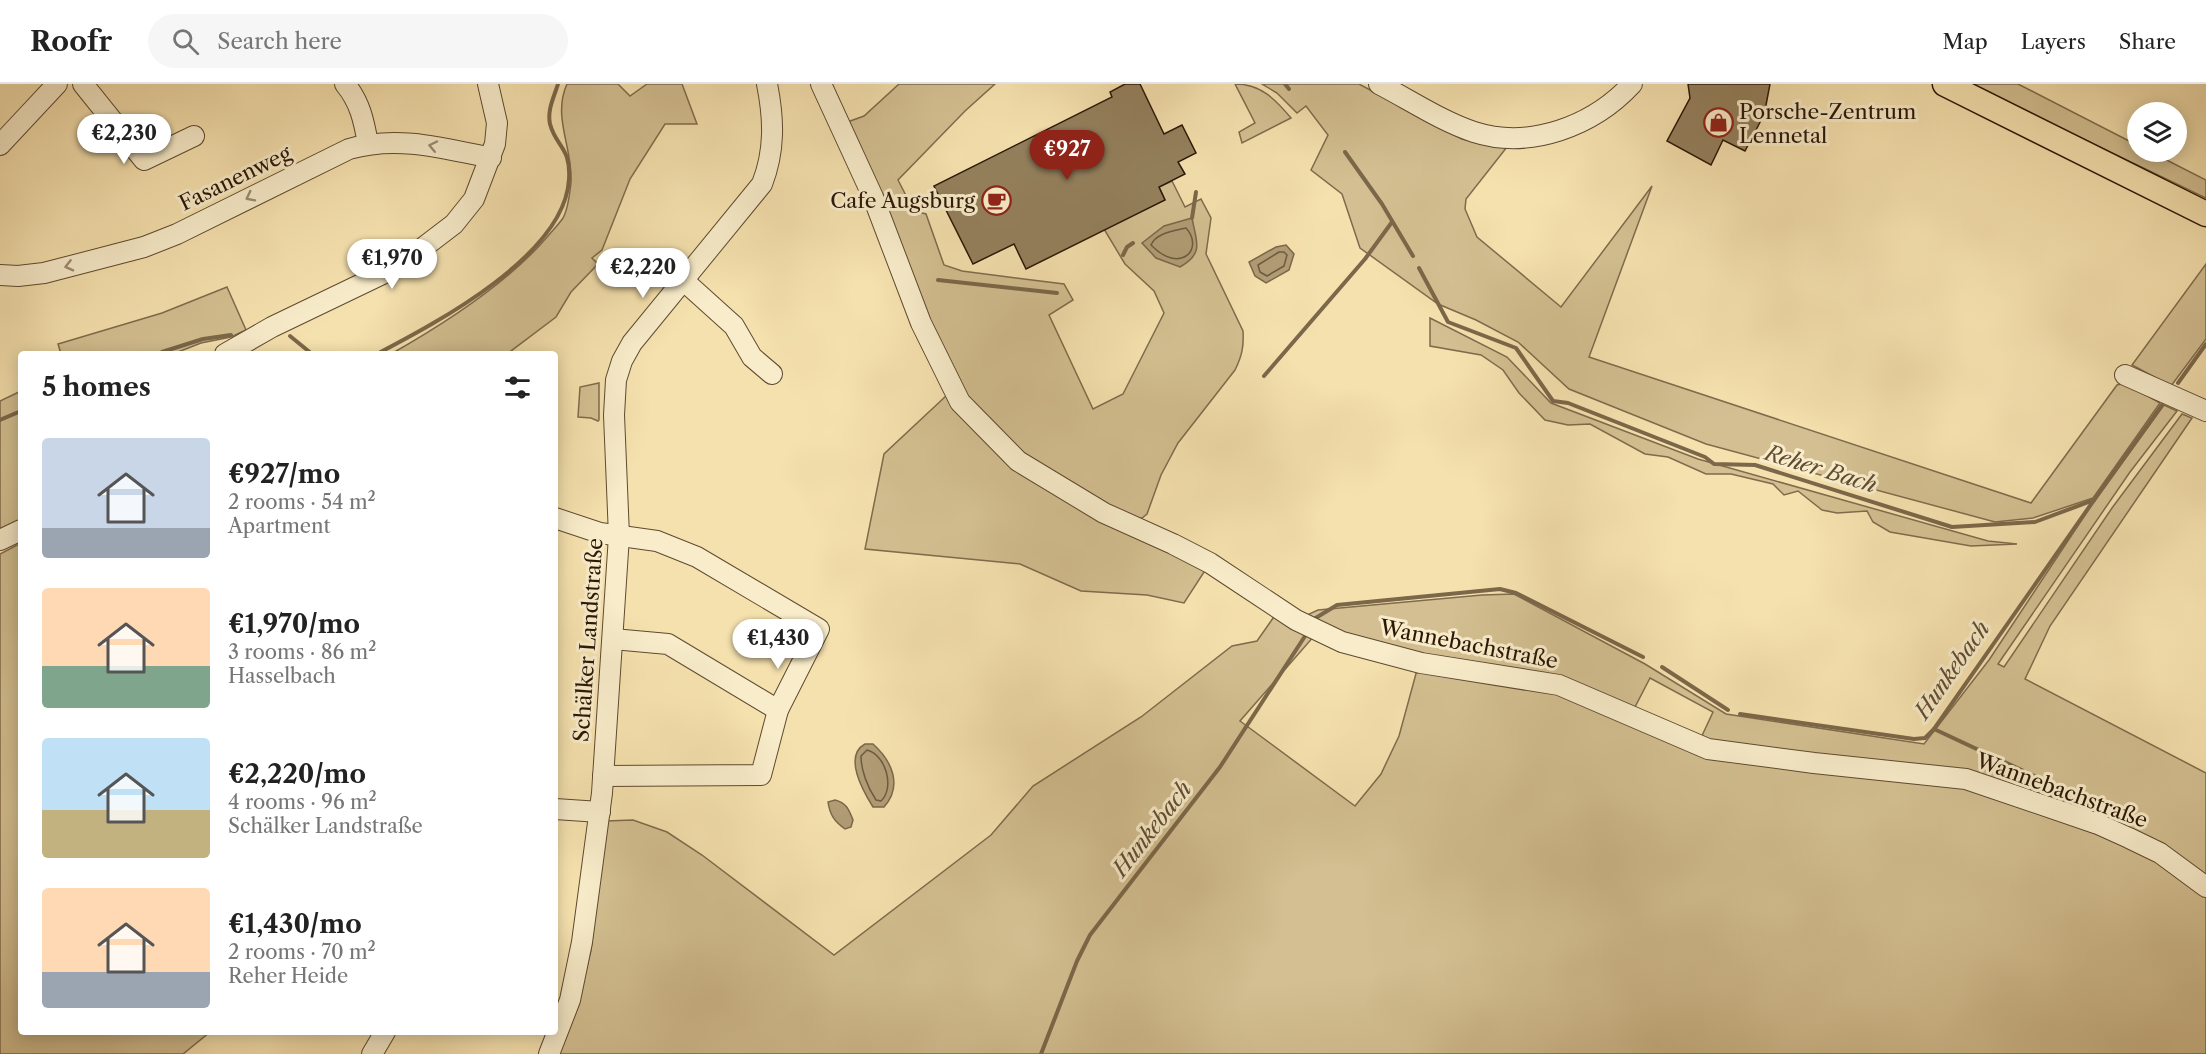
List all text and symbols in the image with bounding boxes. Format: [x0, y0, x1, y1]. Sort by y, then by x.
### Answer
search box [148, 14, 568, 68]
text: Roofr [30, 24, 112, 58]
icon: search [169, 25, 202, 58]
text: Search here [217, 28, 342, 55]
text: Map [1943, 29, 1988, 54]
text: Layers [2021, 29, 2086, 54]
text: Share [2119, 29, 2176, 54]
place label: Porsche-Zentrum Lennetal [1739, 99, 1917, 148]
map controls [2127, 102, 2187, 162]
button: layers [2127, 102, 2187, 162]
shop icon: Porsche-Zentrum Lennetal [1702, 107, 1734, 139]
pin: €2,230 [75, 114, 173, 165]
text: €2,230 [91, 121, 157, 145]
pin: €927 [1031, 130, 1103, 181]
text: €927 [1044, 137, 1090, 161]
street label: Fasanenweg [175, 140, 296, 216]
one-way arrow [429, 140, 439, 153]
cafe icon: Cafe Augsburg [980, 184, 1012, 216]
place label: Cafe Augsburg [830, 188, 976, 213]
one-way arrow [246, 190, 257, 201]
pin: €1,970 [343, 239, 441, 290]
text: €1,970 [361, 246, 423, 270]
pin: €2,220 [594, 248, 692, 299]
text: €2,220 [610, 255, 676, 279]
one-way arrow [64, 259, 75, 271]
text: 5 homes [42, 371, 151, 403]
icon: filters [501, 371, 534, 404]
water label: Reher Bach [1760, 439, 1880, 499]
text: €927/mo [228, 458, 340, 490]
icon: home [90, 462, 162, 534]
text: 2 rooms · 54 m² [228, 490, 376, 514]
text: Apartment [228, 514, 331, 538]
street label: Schälker Landstraße [568, 537, 608, 743]
text: €1,970/mo [228, 608, 360, 640]
icon: home [90, 612, 162, 684]
street label: Wannebachstraße [1377, 614, 1560, 674]
water label: Hunkebach [1907, 616, 1996, 726]
pin: €1,430 [729, 619, 827, 670]
text: €1,430 [746, 626, 810, 650]
text: 3 rooms · 86 m² [228, 640, 376, 664]
text: Hasselbach [228, 664, 336, 688]
street label: Wannebachstraße [1972, 747, 2151, 833]
text: €2,220/mo [228, 758, 366, 790]
icon: home [90, 762, 162, 834]
water label: Hunkebach [1105, 776, 1197, 884]
text: 4 rooms · 96 m² [228, 790, 377, 814]
text: Schälker Landstraße [228, 814, 423, 838]
text: €1,430/mo [228, 908, 362, 940]
icon: home [90, 912, 162, 984]
text: 2 rooms · 70 m² [228, 940, 376, 964]
text: Reher Heide [228, 964, 348, 988]

